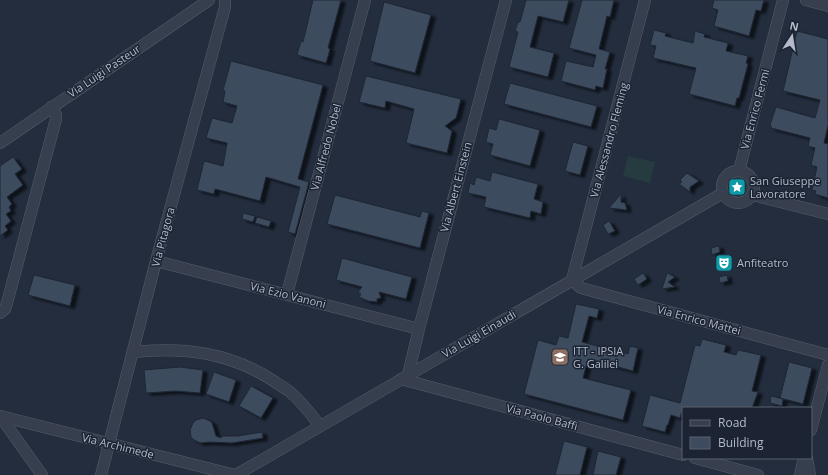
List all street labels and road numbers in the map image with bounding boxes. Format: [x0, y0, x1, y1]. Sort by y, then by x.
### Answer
street label: Via Luigi Pasteur [64, 40, 143, 100]
street label: Via Enrico Fermi [737, 67, 772, 151]
street label: Via Alessandro Fleming [586, 81, 631, 199]
street label: Via Alfredo Nobel [307, 102, 344, 192]
street label: Via Albert Einstein [436, 140, 475, 234]
street label: Via Pitagora [147, 205, 178, 268]
street label: Via Ezio Vanoni [249, 278, 327, 311]
street label: Via Enrico Mattei [656, 301, 743, 338]
street label: Via Luigi Einaudi [439, 306, 519, 361]
street label: Via Paolo Baffi [505, 400, 579, 433]
street label: Via Archimede [80, 429, 156, 462]

